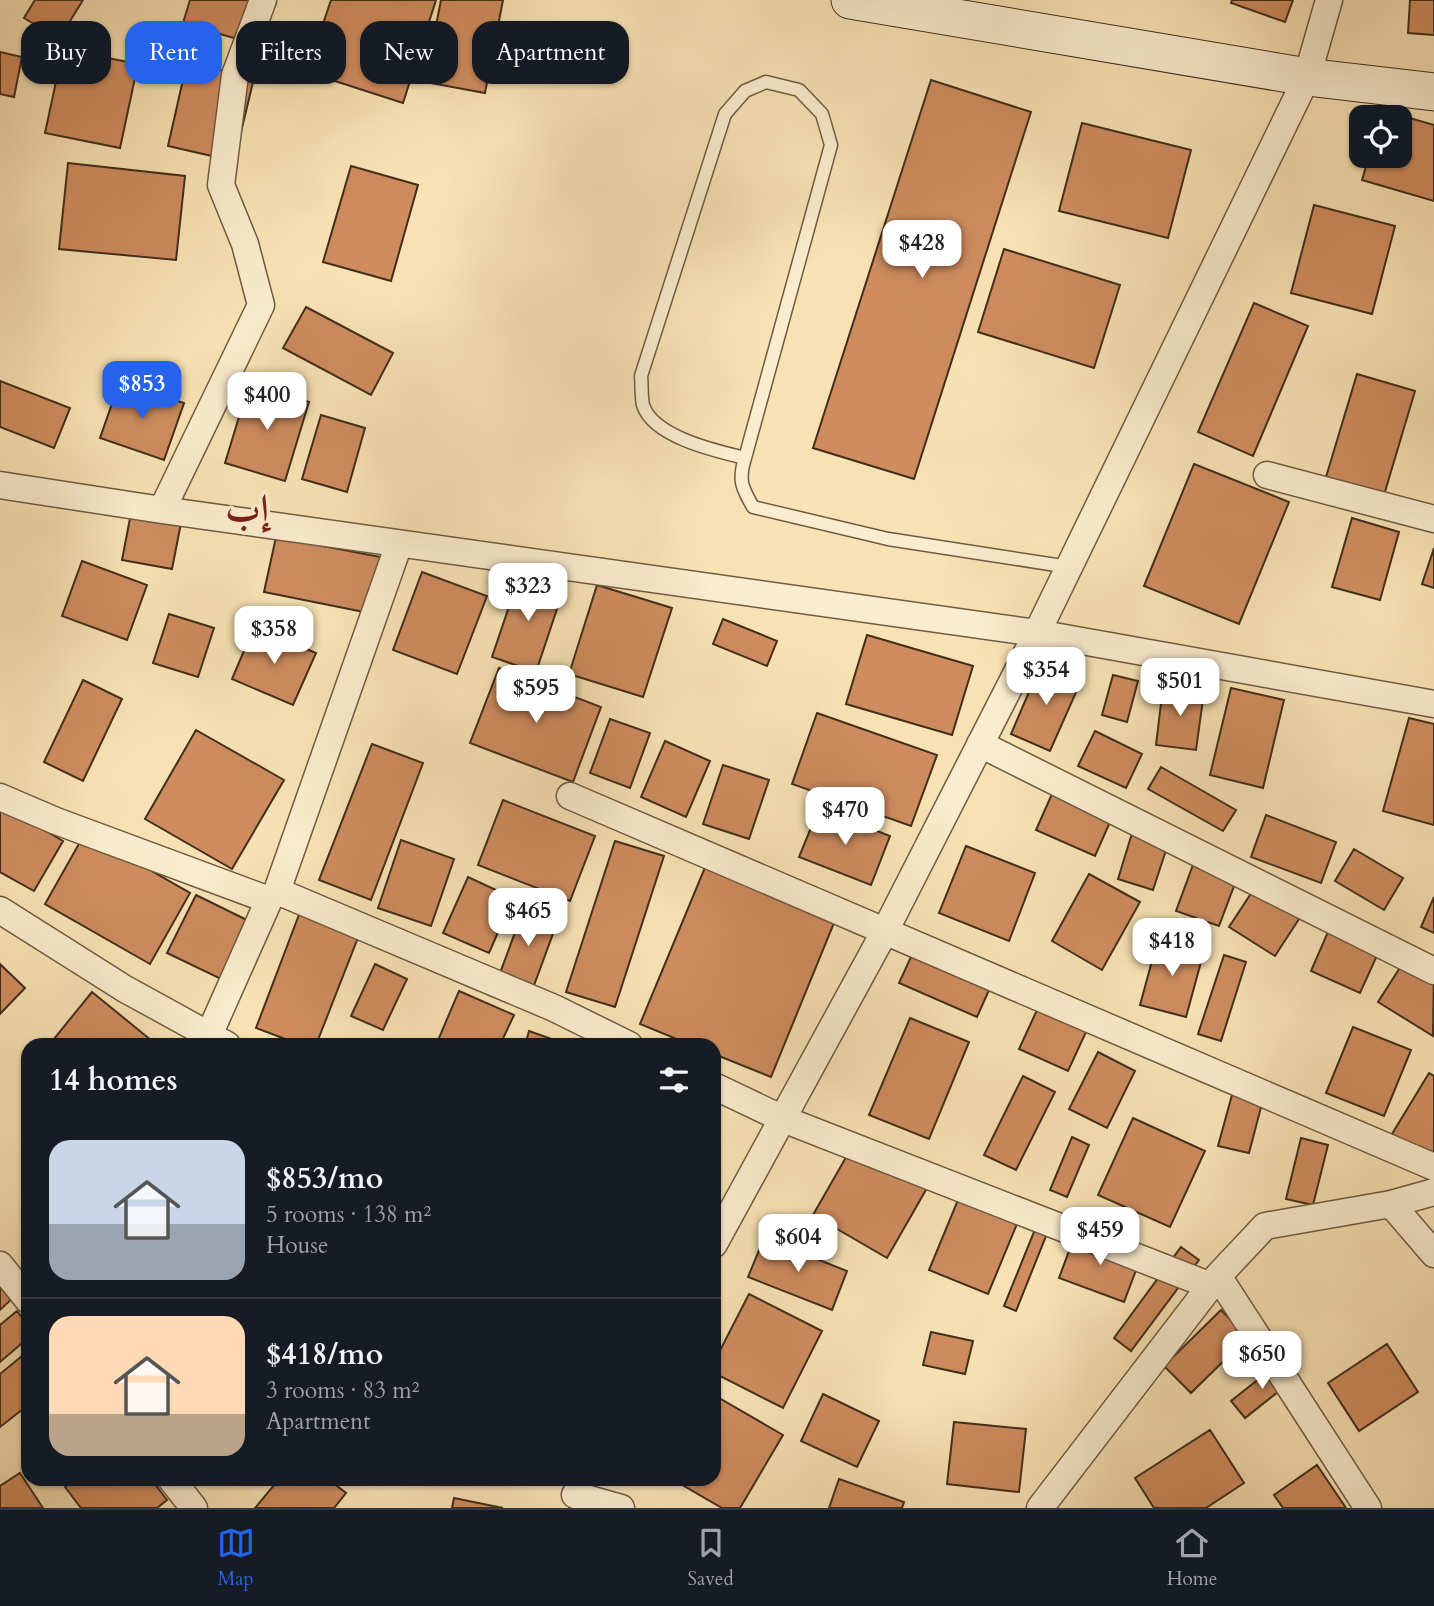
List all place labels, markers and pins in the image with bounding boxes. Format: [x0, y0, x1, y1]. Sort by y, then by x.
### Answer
pin: $428 [881, 220, 963, 280]
pin: $853 [101, 362, 183, 421]
pin: $400 [226, 372, 308, 432]
pin: $323 [487, 564, 569, 623]
pin: $358 [233, 606, 315, 666]
pin: $354 [1005, 648, 1087, 707]
pin: $501 [1139, 658, 1221, 718]
pin: $595 [495, 666, 577, 725]
pin: $470 [804, 788, 886, 847]
pin: $465 [487, 888, 569, 948]
pin: $418 [1131, 918, 1213, 978]
pin: $459 [1059, 1208, 1141, 1267]
pin: $604 [757, 1214, 839, 1274]
pin: $650 [1221, 1332, 1303, 1391]

